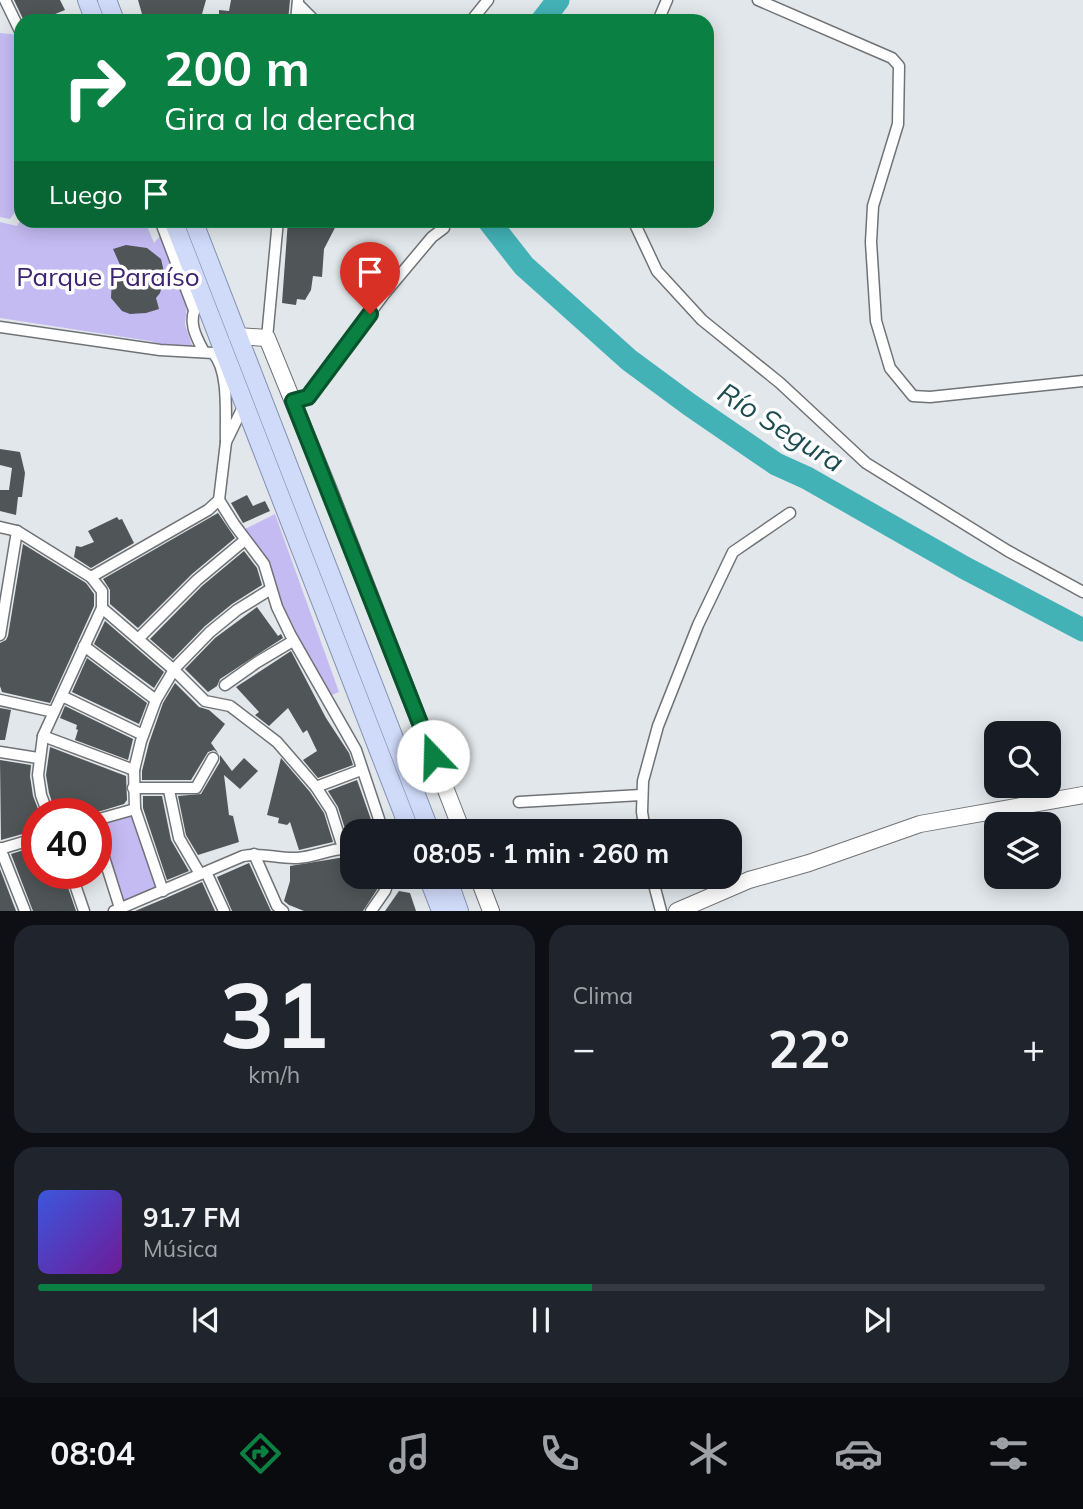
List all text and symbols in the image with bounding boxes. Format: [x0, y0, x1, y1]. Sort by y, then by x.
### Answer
text: 200 m [164, 37, 310, 98]
icon: right [49, 42, 140, 133]
text: Gira a la derecha [164, 98, 416, 138]
icon: arrive [137, 175, 175, 213]
text: Luego [49, 178, 123, 211]
pin [340, 242, 400, 314]
icon: arrive [351, 253, 389, 291]
park label: Parque Paraíso [16, 260, 200, 293]
water label: Río Segura [712, 374, 851, 479]
position arrow [396, 719, 470, 793]
map controls [984, 721, 1061, 889]
button: search [984, 721, 1061, 798]
speed limit sign: 40 [21, 798, 112, 889]
button: layers [984, 812, 1061, 889]
text: 08:05 · 1 min · 260 m [413, 837, 669, 870]
text: 31 [220, 957, 329, 1071]
text: Clima [573, 981, 633, 1010]
text: 22° [768, 1016, 850, 1081]
text: − [573, 1024, 595, 1072]
text: + [1022, 1024, 1045, 1072]
text: km/h [248, 1060, 300, 1089]
text: 91.7 FM [143, 1201, 241, 1234]
text: Música [143, 1234, 218, 1263]
icon: previous [187, 1301, 225, 1339]
icon: pause [522, 1301, 560, 1339]
icon: next [858, 1301, 896, 1339]
icon: directions [236, 1429, 285, 1478]
icon: music [385, 1429, 434, 1478]
icon: phone [535, 1429, 584, 1478]
icon: climate [684, 1429, 733, 1478]
icon: car [834, 1429, 883, 1478]
icon: filters [984, 1429, 1033, 1478]
text: 08:04 [50, 1433, 135, 1473]

